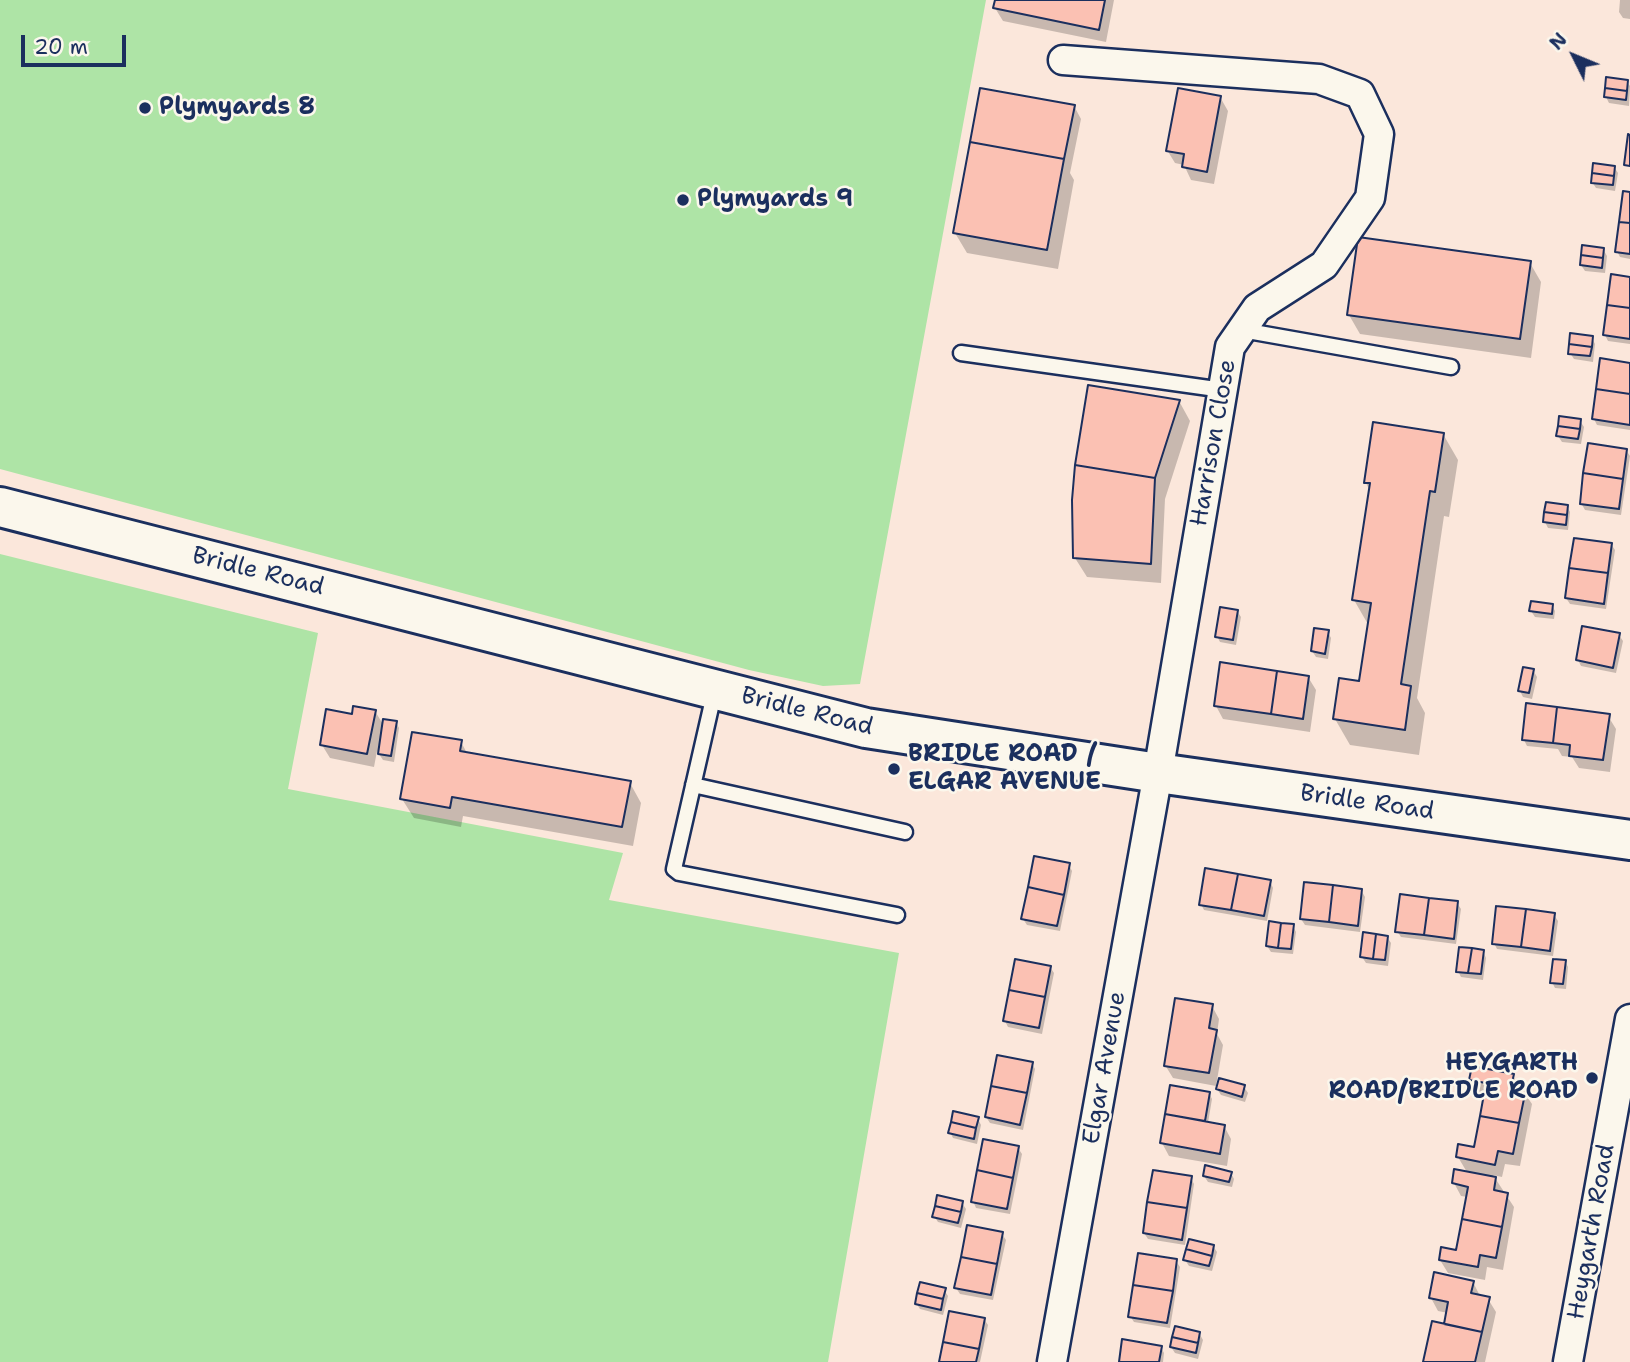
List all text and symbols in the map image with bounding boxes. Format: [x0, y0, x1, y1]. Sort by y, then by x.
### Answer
scale bar [24, 21, 130, 65]
north arrow [1539, 21, 1609, 91]
text: N [1544, 27, 1573, 55]
text: 20 m [34, 33, 88, 61]
place label: Plymyards 8 [159, 94, 315, 122]
marker: Plymyards 8 [137, 100, 153, 116]
place label: Plymyards 9 [697, 186, 853, 214]
marker: Plymyards 9 [675, 192, 691, 208]
street label: Harrison Close [1185, 357, 1243, 529]
street label: Bridle Road [189, 542, 327, 602]
street label: Bridle Road [738, 682, 876, 742]
place label: BRIDLE ROAD / ELGAR AVENUE [908, 741, 1101, 797]
marker: BRIDLE ROAD / ELGAR AVENUE [886, 761, 902, 777]
street label: Bridle Road [1298, 779, 1436, 827]
street label: Elgar Avenue [1077, 989, 1133, 1147]
place label: HEYGARTH ROAD/BRIDLE ROAD [1329, 1050, 1578, 1106]
marker: HEYGARTH ROAD/BRIDLE ROAD [1584, 1070, 1600, 1086]
street label: Heygarth Road [1562, 1142, 1622, 1322]

